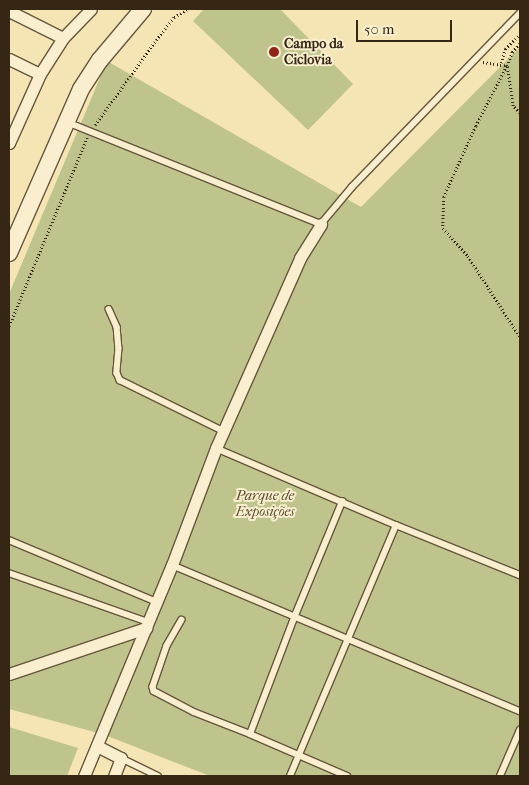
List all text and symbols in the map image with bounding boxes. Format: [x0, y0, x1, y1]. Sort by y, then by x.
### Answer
scale bar [359, 10, 455, 42]
text: 50 m [364, 20, 394, 38]
place label: Campo da Ciclovia [284, 36, 343, 68]
marker: Campo da Ciclovia [268, 46, 280, 58]
park label: Parque de Exposições [235, 488, 295, 520]

